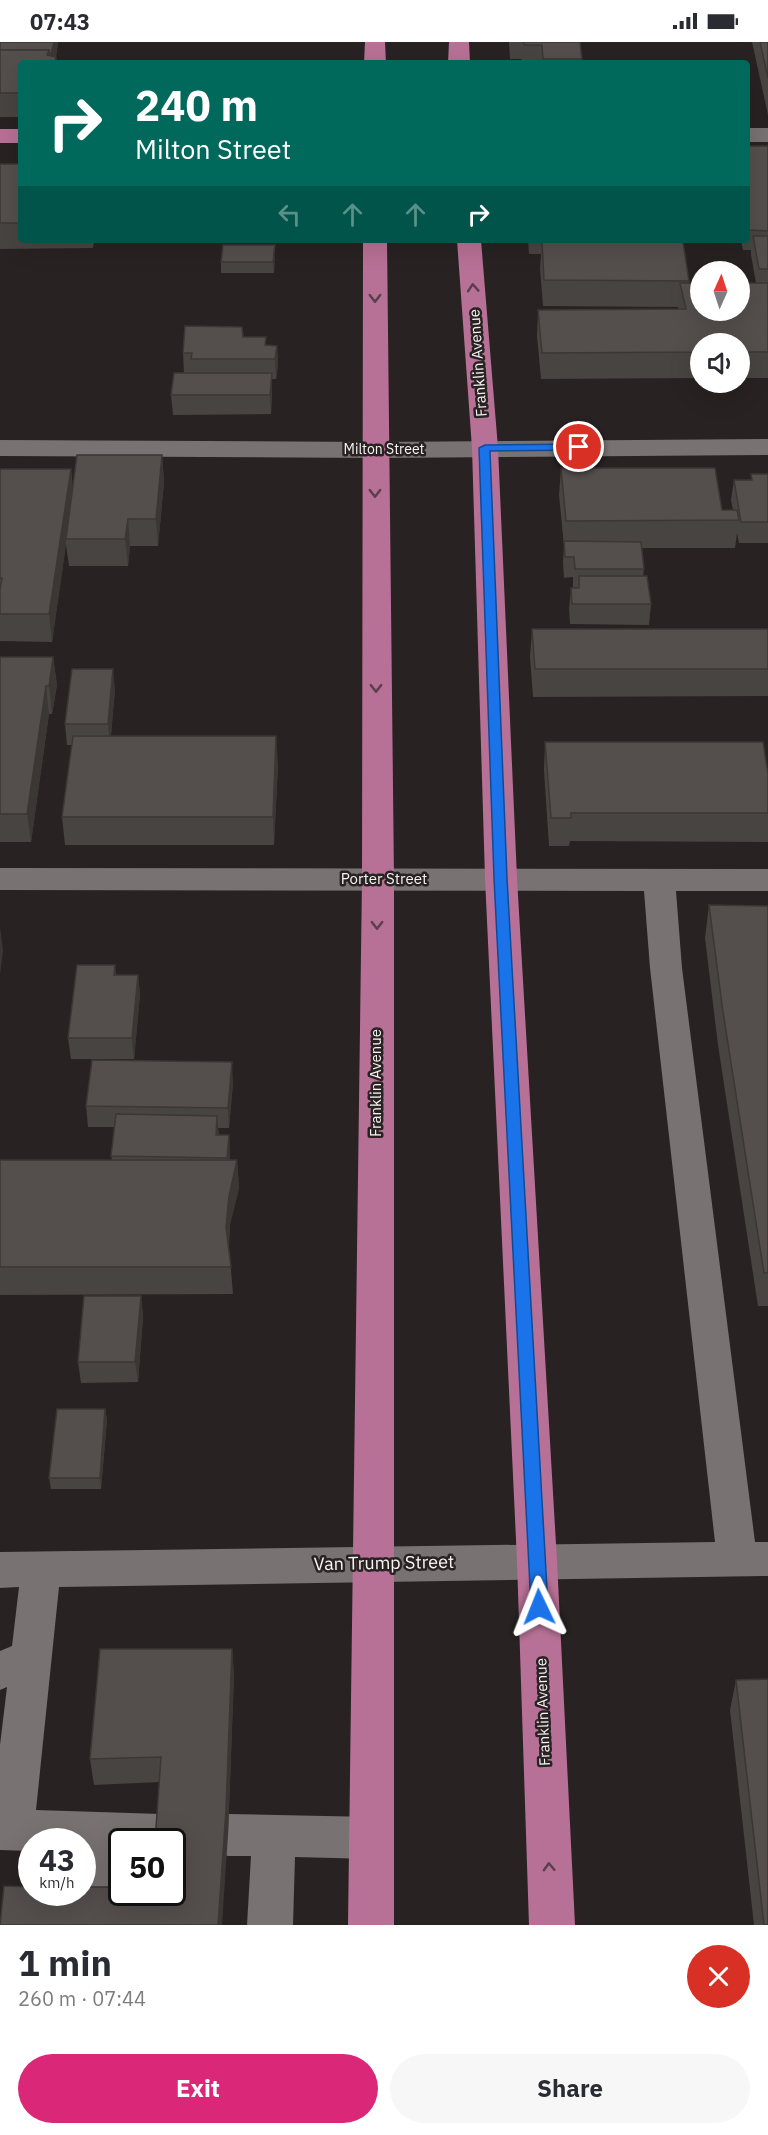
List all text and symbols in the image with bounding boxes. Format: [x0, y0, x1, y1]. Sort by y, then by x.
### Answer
text: 07:43 [30, 7, 90, 36]
text: 240 m [135, 78, 258, 133]
icon: right [36, 84, 114, 162]
text: Milton Street [135, 131, 291, 166]
icon: left [273, 198, 306, 231]
icon: ahead [336, 198, 369, 231]
icon: ahead [399, 198, 432, 231]
icon: right [462, 198, 495, 231]
north arrow [690, 261, 750, 321]
map controls [690, 261, 750, 393]
one-way arrow [466, 283, 479, 292]
one-way arrow [369, 294, 381, 303]
street label: Franklin Avenue [464, 309, 491, 418]
button: sound [690, 333, 750, 393]
pin [553, 421, 604, 472]
icon: arrive [562, 430, 595, 463]
street label: Milton Street [344, 440, 425, 458]
one-way arrow [369, 489, 381, 498]
one-way arrow [370, 684, 383, 693]
street label: Porter Street [341, 869, 427, 888]
one-way arrow [371, 921, 383, 930]
street label: Franklin Avenue [366, 1029, 385, 1137]
street label: Van Trump Street [313, 1550, 454, 1575]
position arrow [507, 1575, 571, 1639]
street label: Franklin Avenue [531, 1658, 554, 1766]
speed limit sign: 50 [108, 1828, 186, 1906]
text: 43 [39, 1840, 75, 1879]
one-way arrow [543, 1862, 556, 1871]
text: km/h [39, 1873, 75, 1892]
text: 1 min [18, 1939, 112, 1986]
button: close [687, 1945, 750, 2008]
text: 260 m · 07:44 [18, 1985, 146, 2012]
button: Exit [18, 2054, 378, 2123]
button: Share [390, 2054, 750, 2123]

